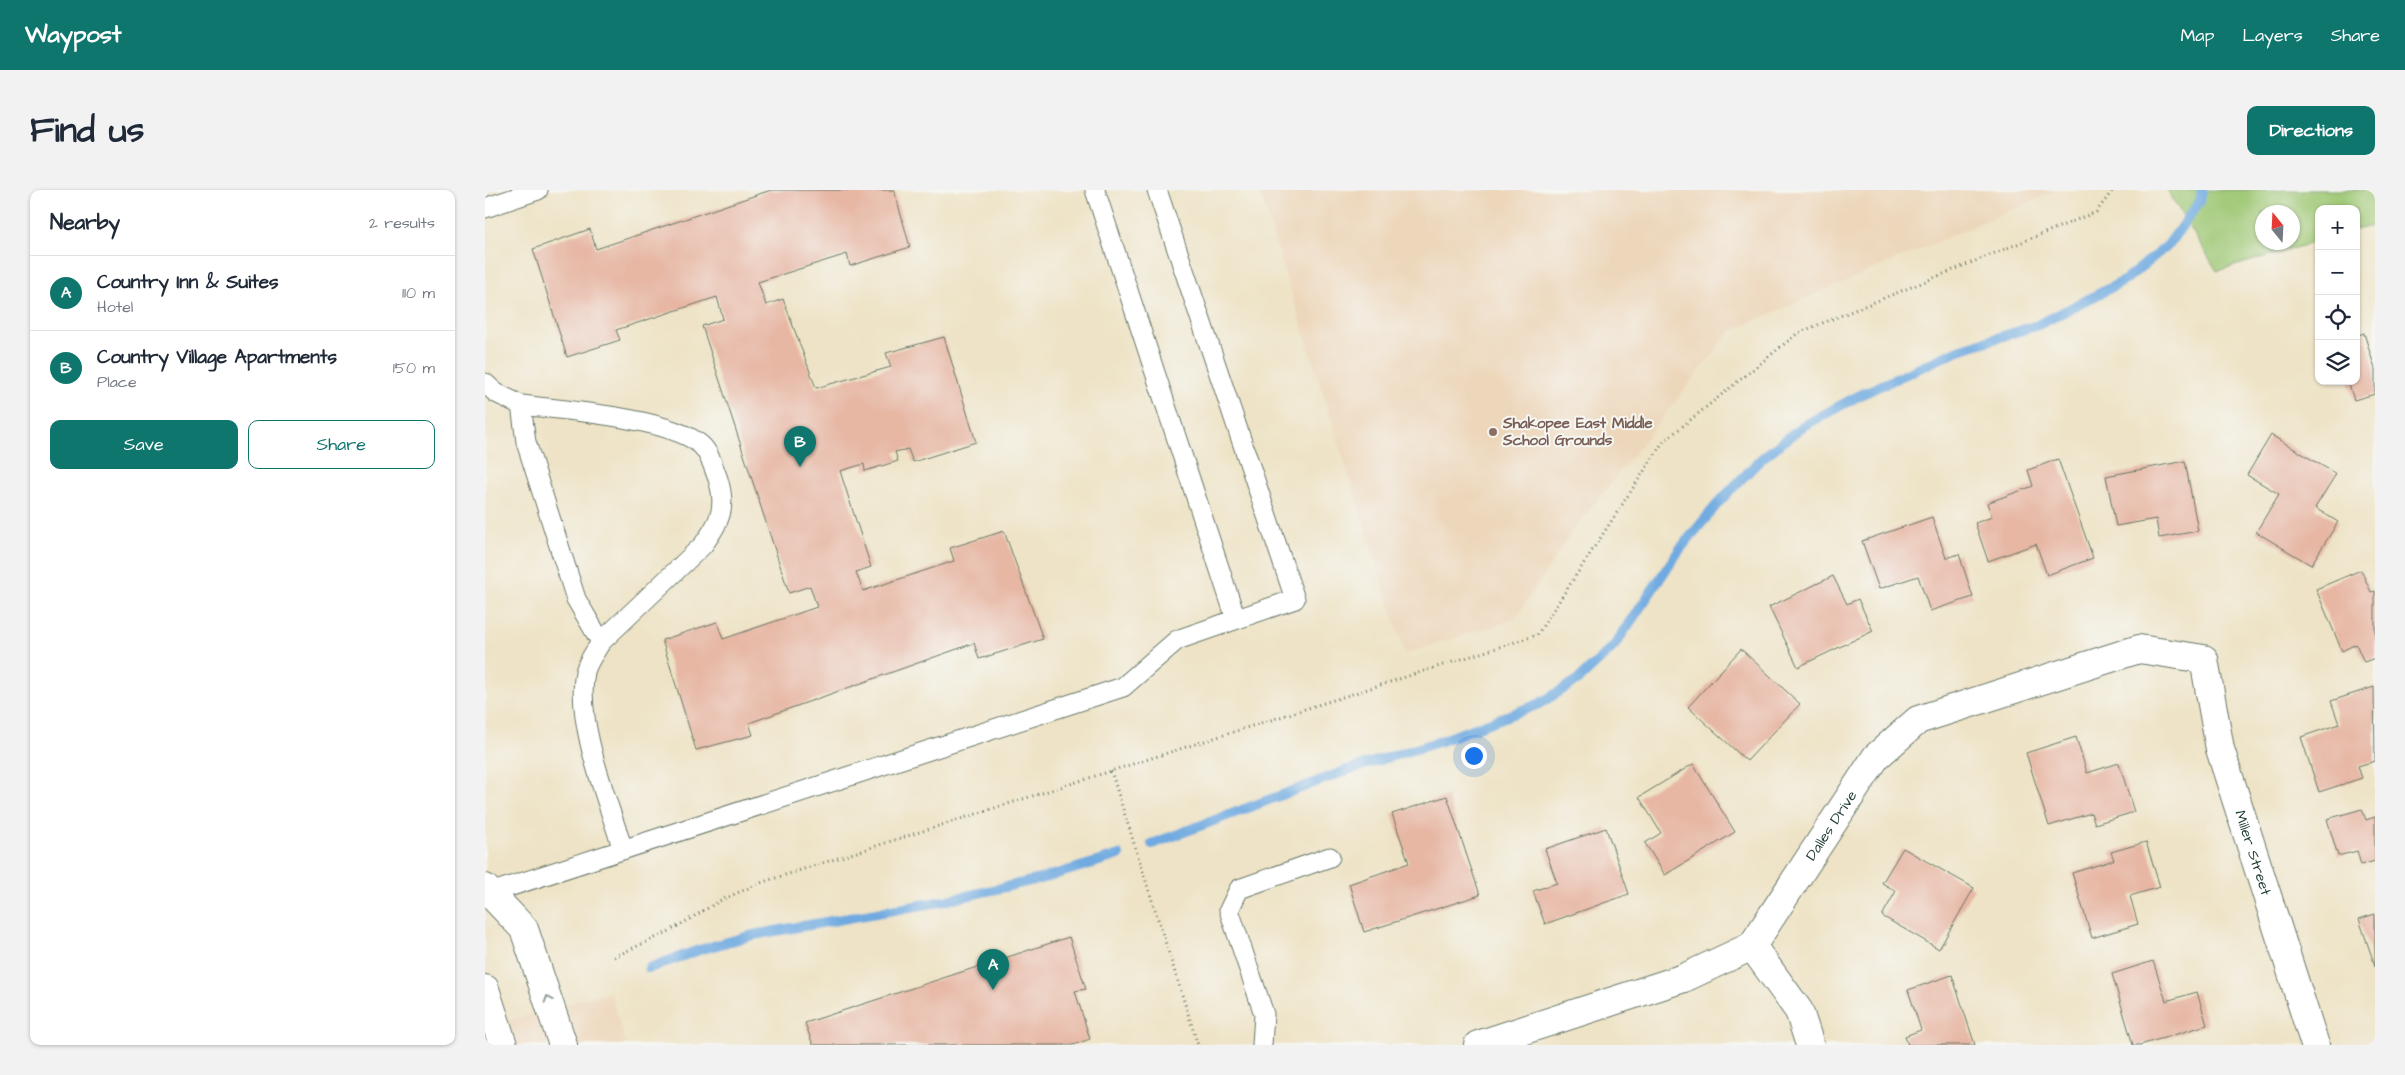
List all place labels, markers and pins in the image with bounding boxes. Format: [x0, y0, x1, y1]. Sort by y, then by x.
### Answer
place label: Shakopee East Middle School Grounds [1502, 413, 1653, 451]
pin: B [784, 426, 816, 467]
marker: Shakopee East Middle School Grounds [1487, 426, 1499, 438]
pin: A [977, 949, 1009, 990]

